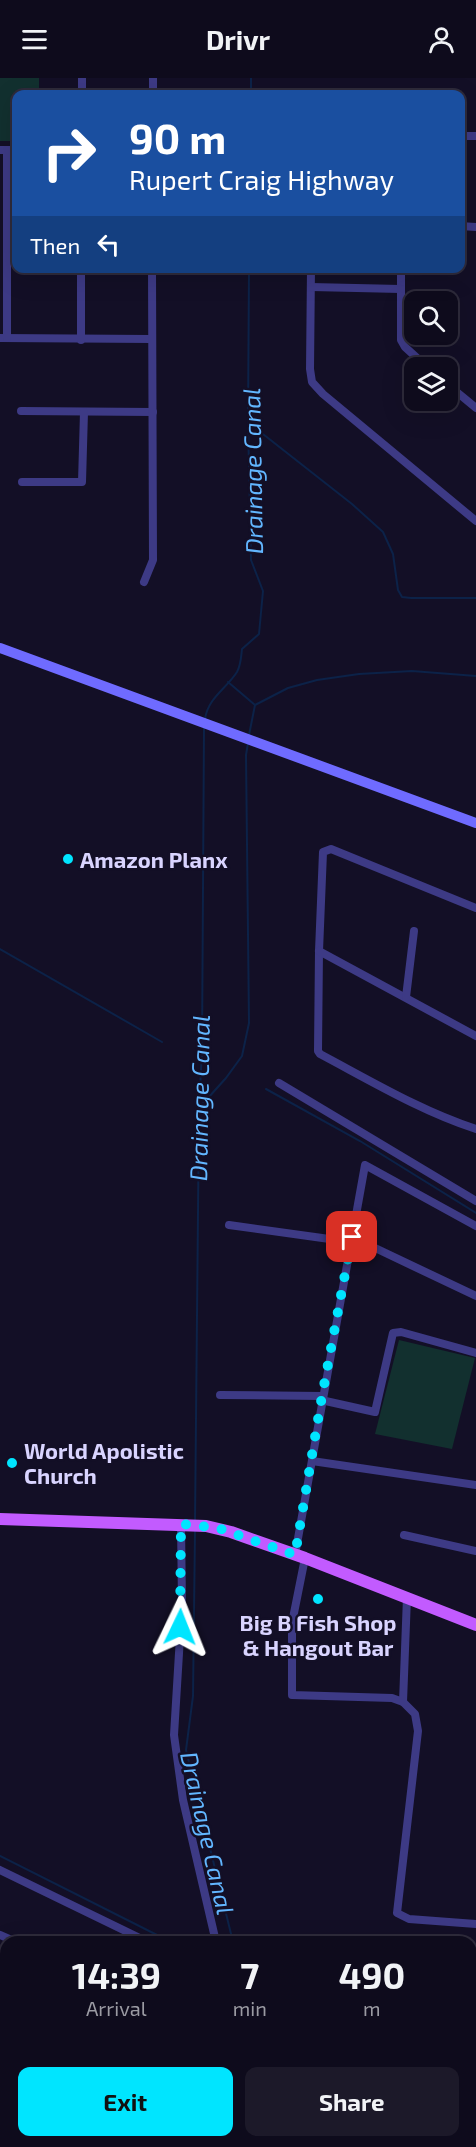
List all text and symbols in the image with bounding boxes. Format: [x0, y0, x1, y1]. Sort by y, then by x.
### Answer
icon: menu [18, 23, 51, 56]
text: Drivr [206, 23, 270, 55]
icon: person [425, 23, 458, 56]
text: 90 m [129, 112, 226, 162]
icon: right [30, 114, 108, 192]
text: Rupert Craig Highway [129, 163, 394, 195]
icon: left [92, 228, 125, 261]
text: Then [30, 232, 80, 258]
map controls [404, 291, 458, 411]
button: search [404, 291, 458, 345]
button: layers [404, 357, 458, 411]
water label: Drainage Canal [236, 388, 268, 554]
place label: Amazon Planx [80, 846, 228, 872]
marker: Amazon Planx [61, 852, 75, 866]
water label: Drainage Canal [183, 1015, 215, 1181]
pin [326, 1211, 377, 1262]
icon: arrive [335, 1220, 368, 1253]
place label: World Apolistic Church [24, 1437, 184, 1488]
marker: World Apolistic Church [5, 1456, 19, 1470]
marker: Big B Fish Shop & Hangout Bar [311, 1592, 325, 1606]
position arrow [148, 1595, 212, 1659]
place label: Big B Fish Shop & Hangout Bar [240, 1609, 396, 1660]
water label: Drainage Canal [175, 1749, 241, 1917]
text: 14:39 [72, 1953, 161, 1996]
text: 7 [240, 1953, 259, 1996]
text: 490 [338, 1953, 405, 1996]
text: Arrival [86, 1996, 147, 2020]
text: min [233, 1996, 267, 2020]
text: m [363, 1996, 381, 2020]
button: Exit [18, 2067, 233, 2136]
button: Share [245, 2067, 459, 2136]

